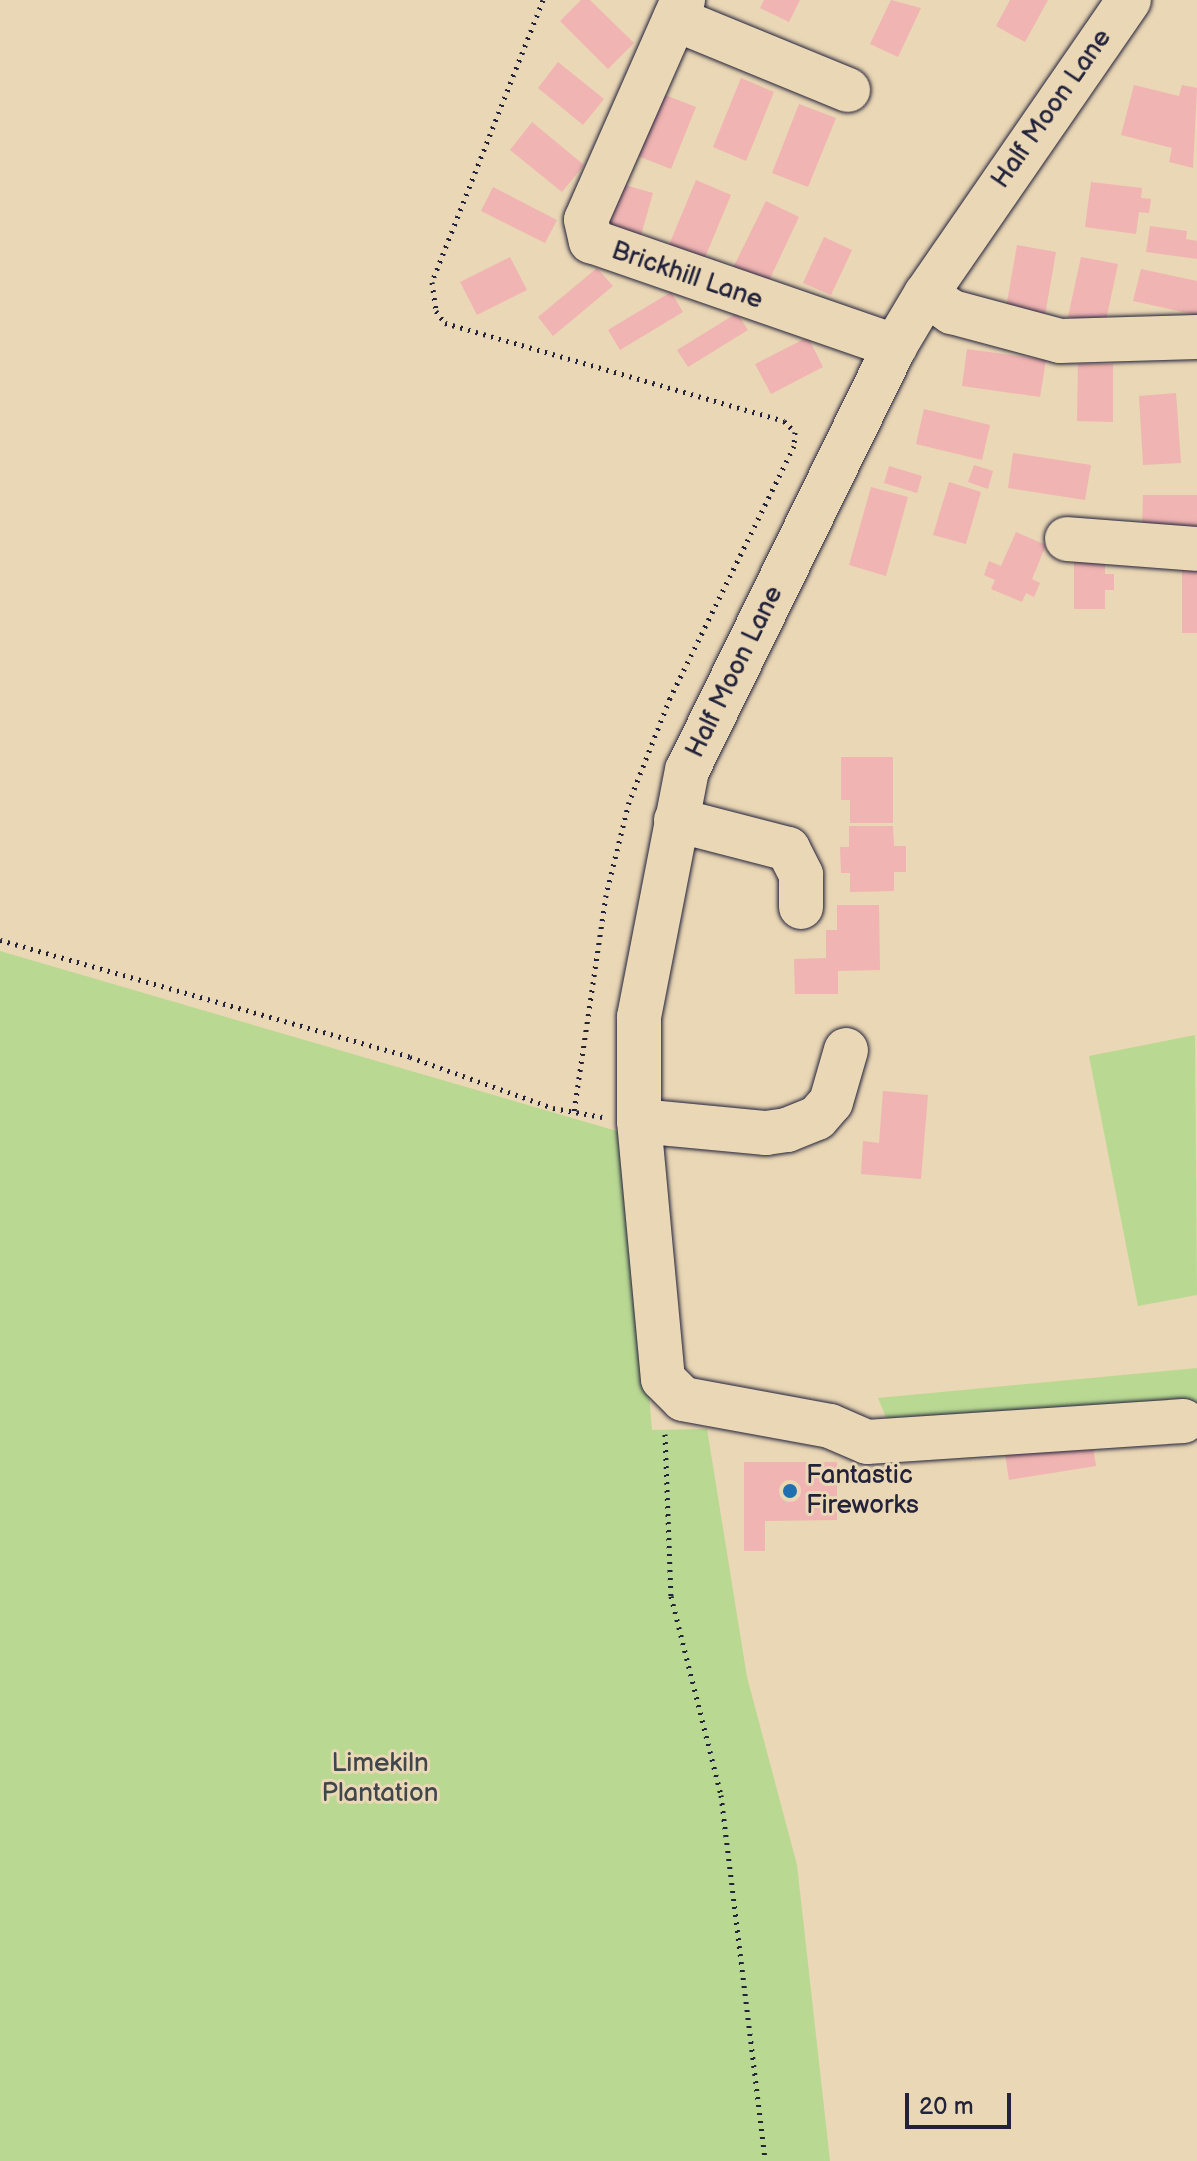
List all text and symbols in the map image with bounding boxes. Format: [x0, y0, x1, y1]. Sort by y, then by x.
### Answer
street label: Half Moon Lane [986, 23, 1118, 195]
street label: Brickhill Lane [607, 236, 767, 316]
street label: Half Moon Lane [680, 581, 790, 763]
place label: Fantastic Fireworks [806, 1460, 919, 1522]
marker: Fantastic Fireworks [781, 1482, 799, 1500]
park label: Limekiln Plantation [322, 1748, 438, 1810]
scale bar [909, 2077, 1015, 2127]
text: 20 m [919, 2092, 974, 2121]

